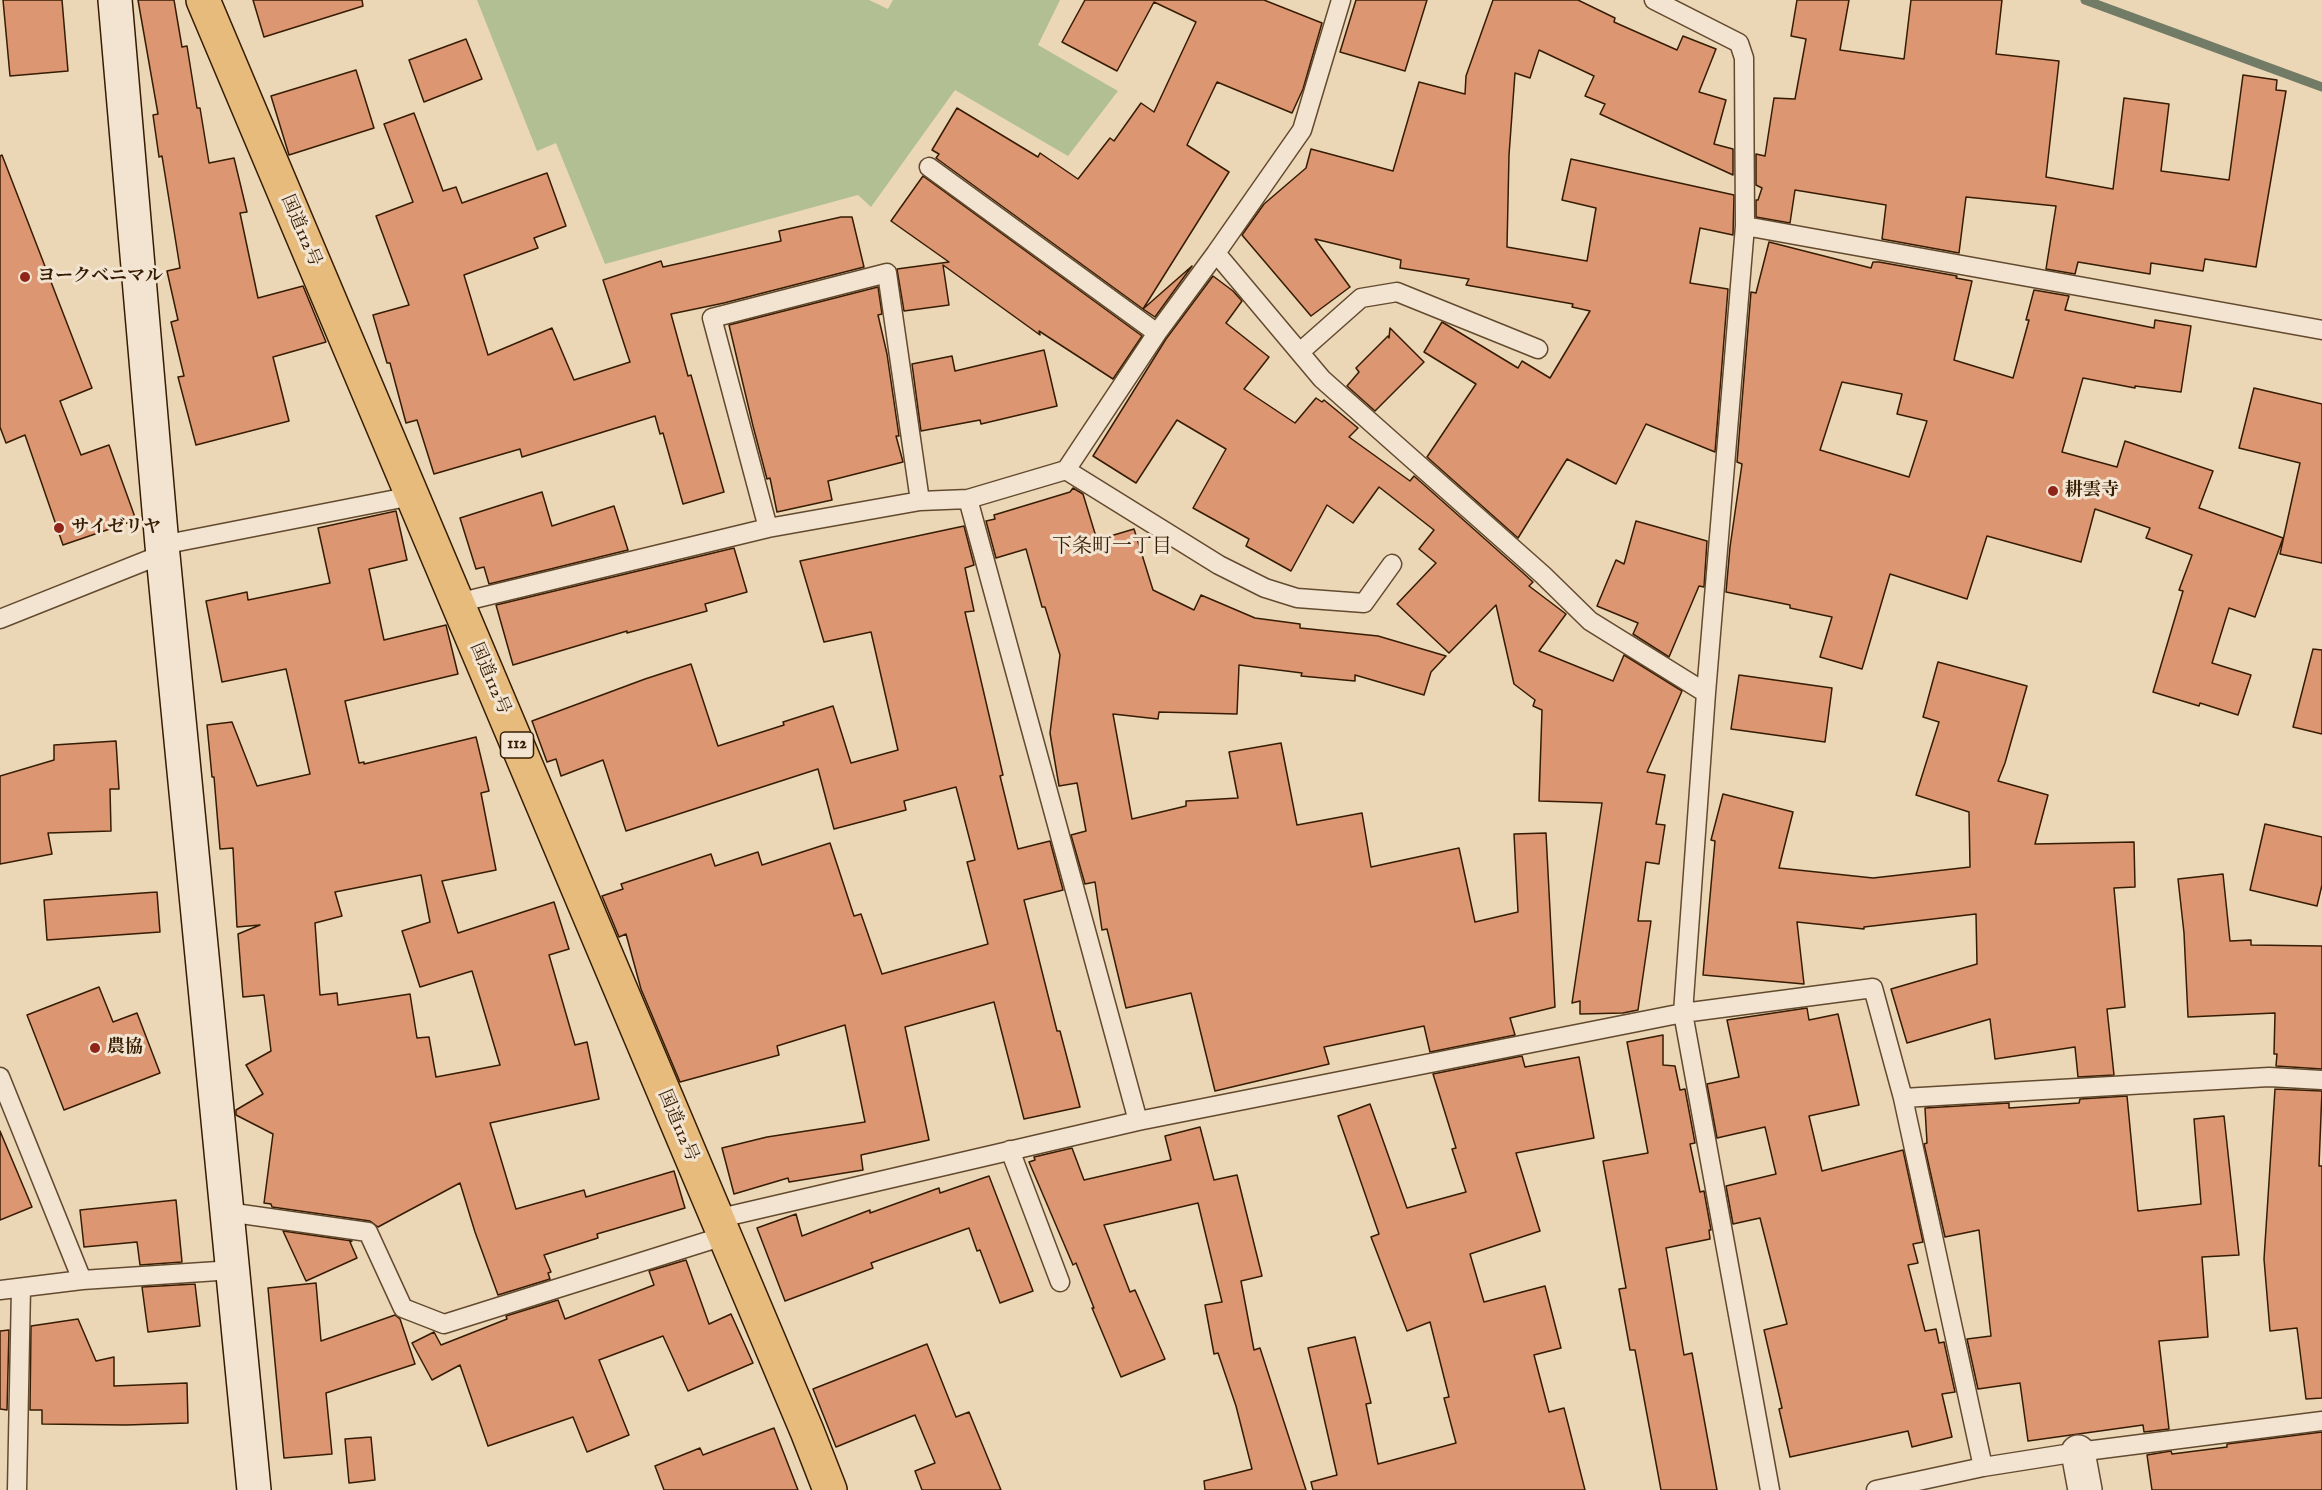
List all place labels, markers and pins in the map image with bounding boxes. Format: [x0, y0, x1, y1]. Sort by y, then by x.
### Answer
place label: ヨークベニマル [37, 266, 163, 288]
marker: ヨークベニマル [18, 270, 32, 284]
place label: 耕雲寺 [2065, 480, 2119, 502]
marker: 耕雲寺 [2046, 484, 2060, 498]
place label: サイゼリヤ [71, 517, 161, 539]
marker: サイゼリヤ [52, 521, 66, 535]
place label: 農協 [107, 1037, 143, 1059]
marker: 農協 [88, 1041, 102, 1055]

